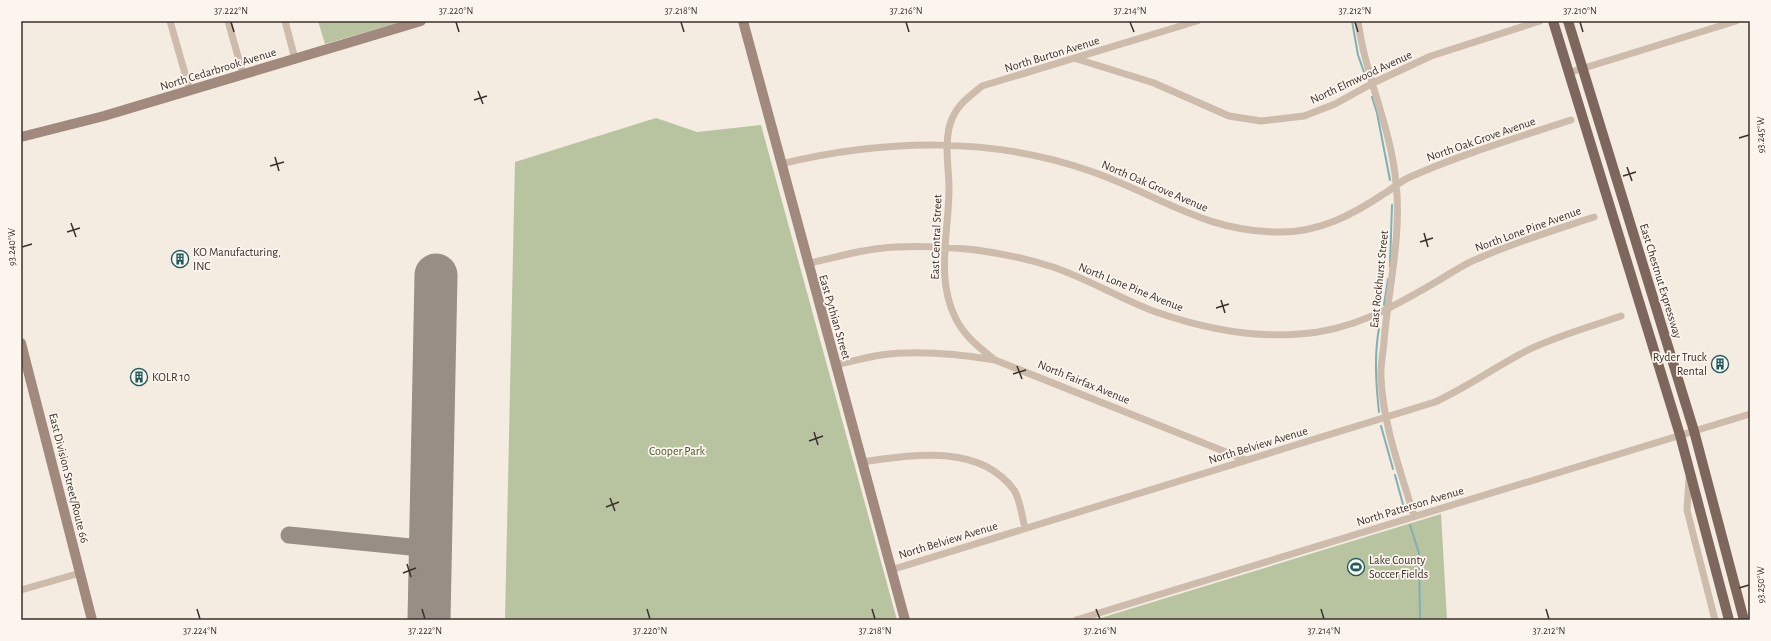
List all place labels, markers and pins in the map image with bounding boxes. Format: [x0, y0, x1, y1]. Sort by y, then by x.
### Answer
place label: KO Manufacturing, INC [193, 246, 281, 272]
building icon: KO Manufacturing, INC [170, 249, 190, 269]
place label: Ryder Truck Rental [1653, 351, 1708, 377]
building icon: Ryder Truck Rental [1710, 354, 1730, 374]
building icon: KOLR 10 [129, 367, 149, 387]
place label: KOLR 10 [152, 371, 190, 383]
place label: Lake County Soccer Fields [1369, 554, 1428, 580]
sports icon: Lake County Soccer Fields [1346, 557, 1366, 577]

